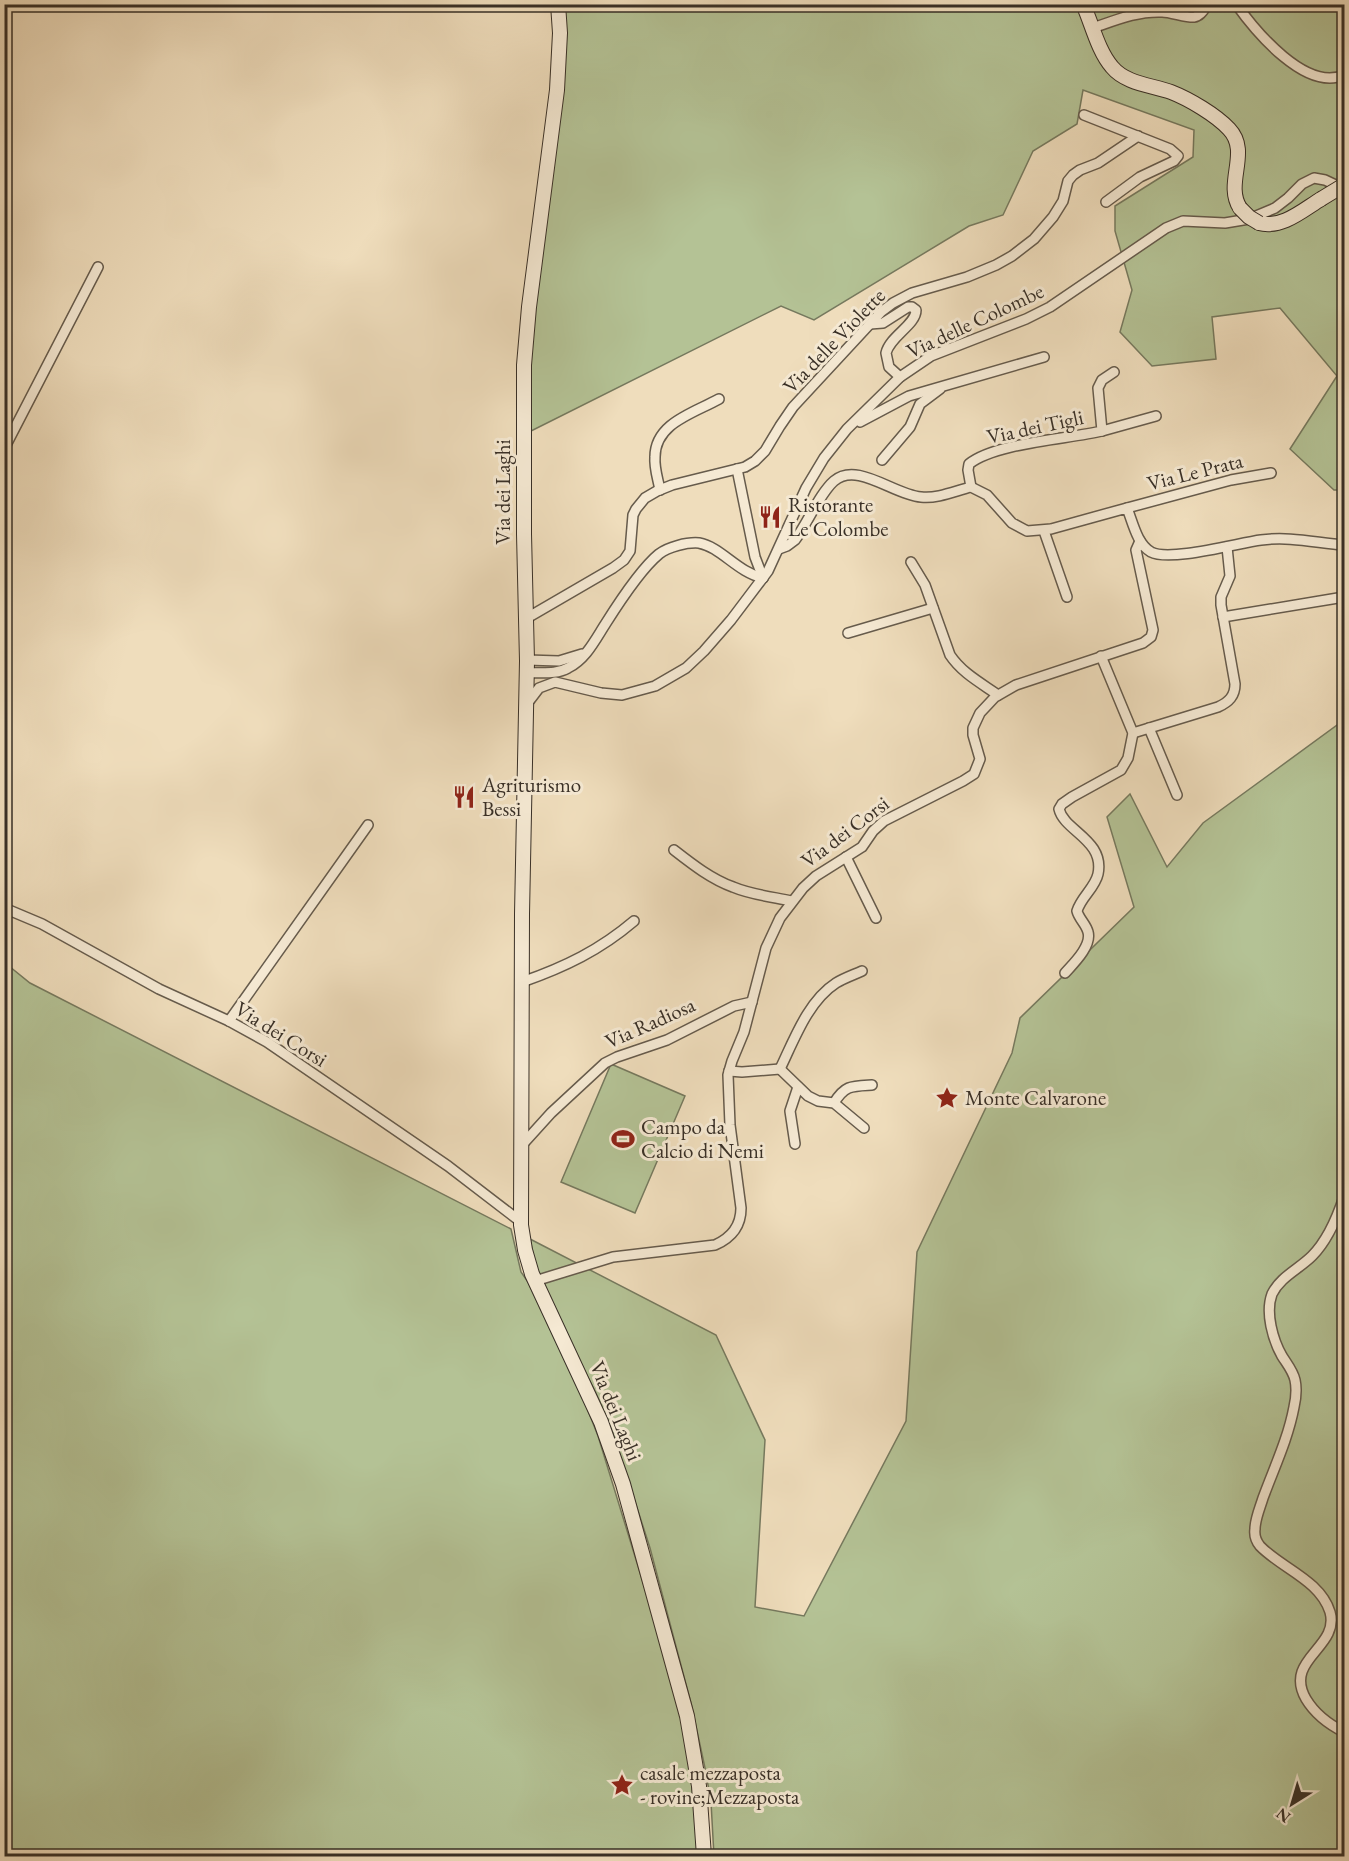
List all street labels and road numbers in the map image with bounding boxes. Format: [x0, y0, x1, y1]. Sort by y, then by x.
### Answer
street label: Via delle Colombe [902, 277, 1048, 364]
street label: Via delle Violette [777, 282, 891, 399]
street label: Via dei Tigli [984, 403, 1086, 450]
street label: Via dei Laghi [489, 439, 516, 545]
street label: Via Le Prata [1144, 446, 1246, 496]
street label: Via dei Corsi [795, 790, 894, 874]
street label: Via Radiosa [600, 990, 700, 1054]
street label: Via dei Corsi [230, 995, 332, 1073]
street label: Via dei Laghi [584, 1357, 649, 1465]

